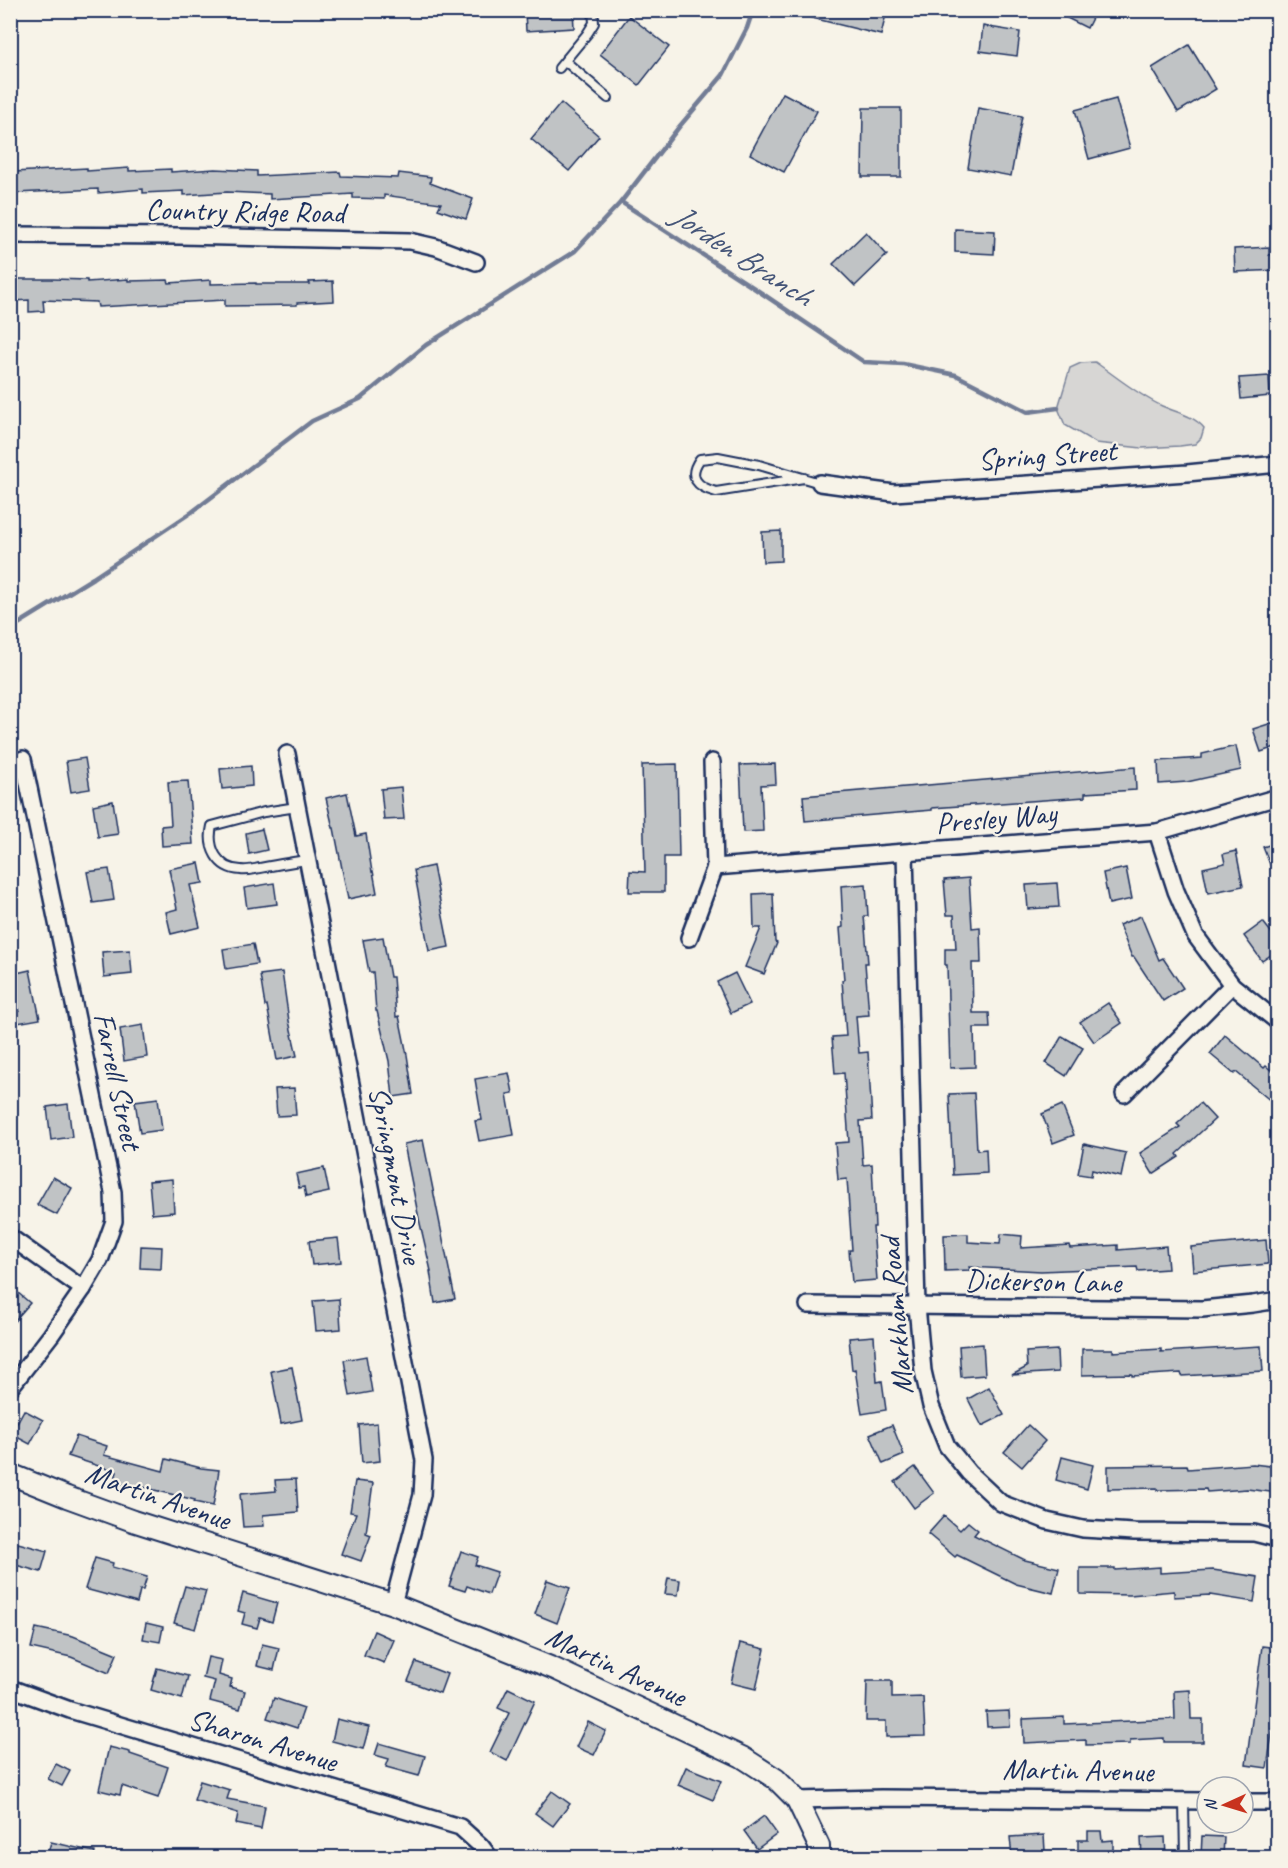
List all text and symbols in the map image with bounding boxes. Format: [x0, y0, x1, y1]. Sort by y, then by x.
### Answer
street label: Country Ridge Road [145, 190, 349, 232]
water label: Jorden Branch [661, 193, 822, 317]
street label: Spring Street [977, 431, 1120, 479]
street label: Presley Way [934, 794, 1060, 842]
street label: Farrell Street [85, 1009, 152, 1156]
street label: Springmont Drive [360, 1083, 432, 1269]
street label: Markham Road [870, 1232, 922, 1396]
street label: Dickerson Lane [965, 1261, 1124, 1301]
street label: Martin Avenue [81, 1453, 238, 1539]
street label: Martin Avenue [540, 1617, 694, 1716]
street label: Sharon Avenue [184, 1699, 344, 1781]
street label: Martin Avenue [1002, 1750, 1156, 1790]
north arrow [1195, 1775, 1255, 1835]
text: N [1200, 1797, 1221, 1812]

